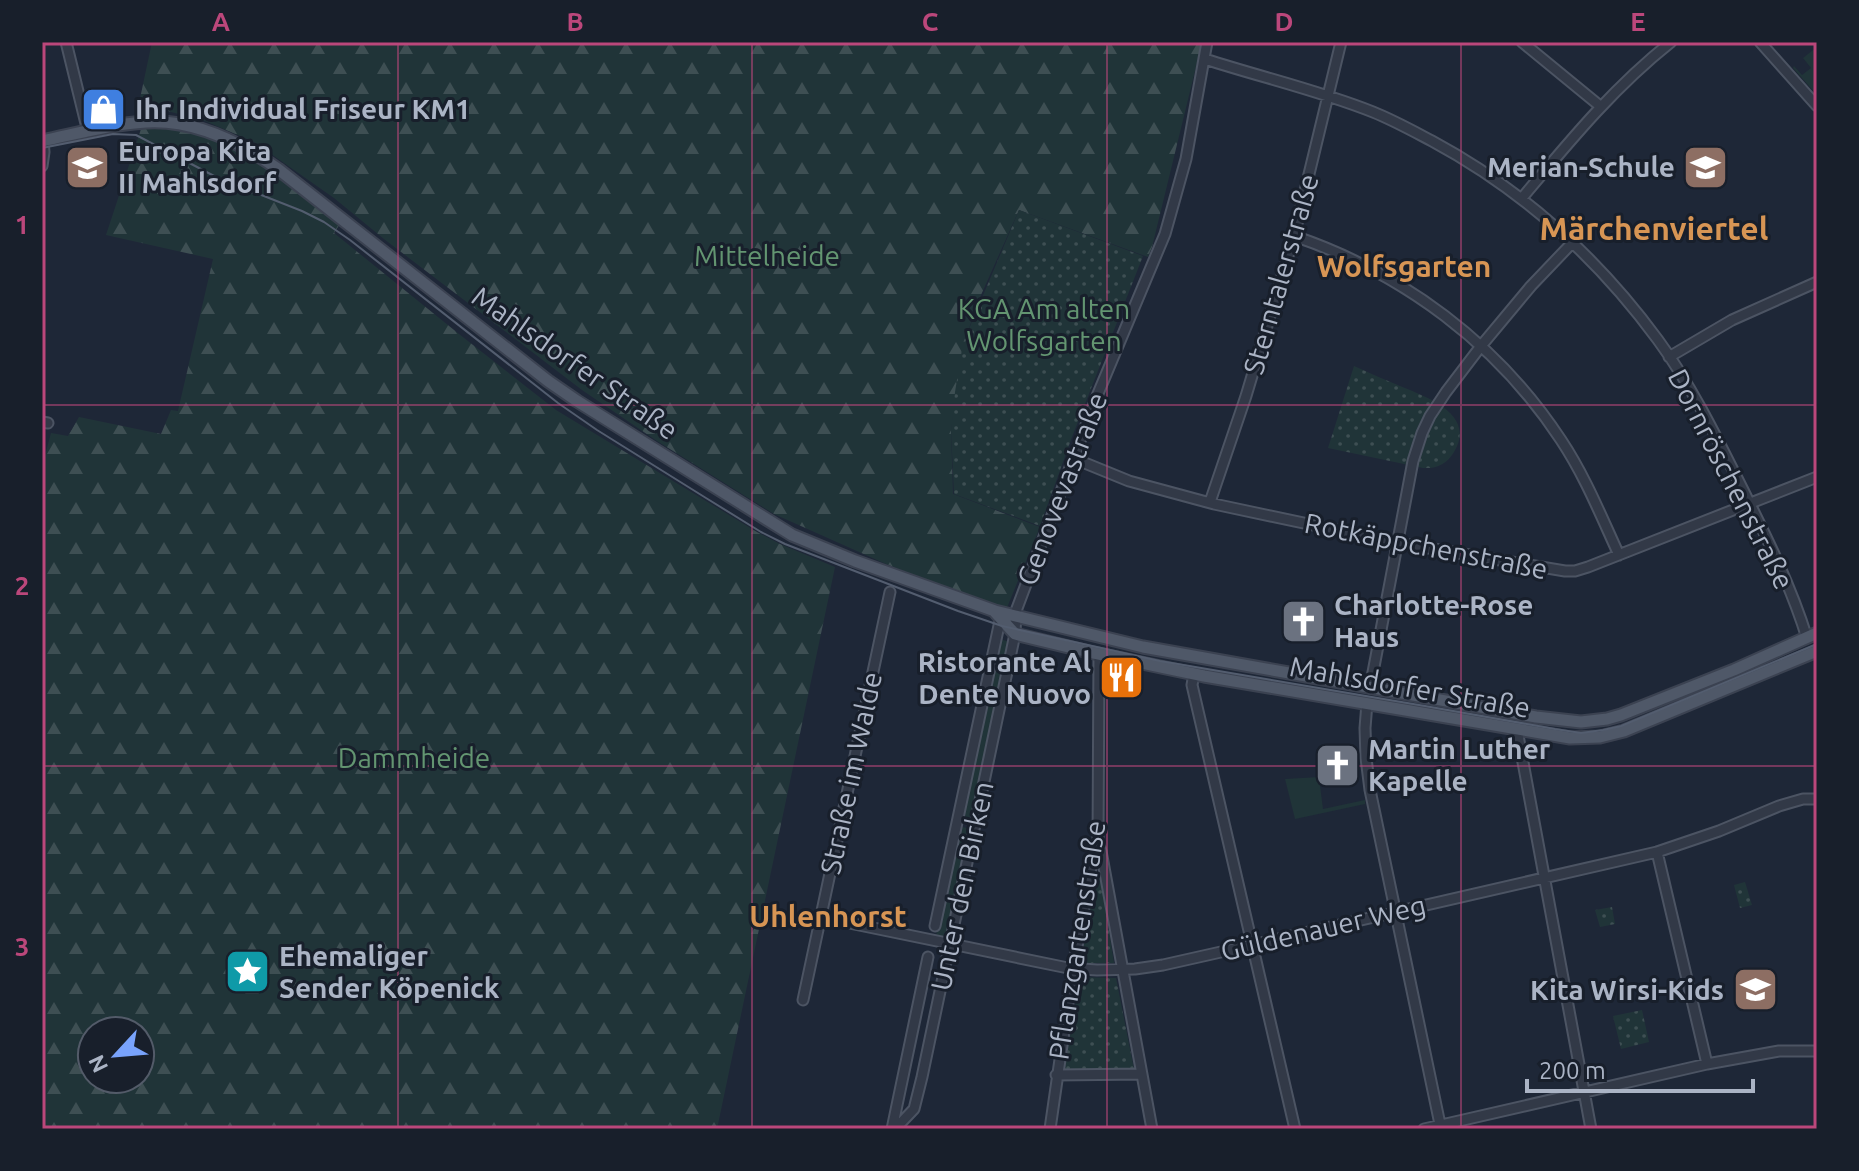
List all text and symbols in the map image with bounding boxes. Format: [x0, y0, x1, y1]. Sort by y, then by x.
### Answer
text: A [212, 7, 231, 36]
text: B [566, 7, 584, 36]
text: C [922, 7, 939, 36]
text: D [1275, 7, 1293, 36]
text: E [1630, 7, 1646, 36]
shop icon: Ihr Individual Friseur KM1 [80, 85, 128, 133]
place label: Ihr Individual Friseur KM1 [135, 93, 471, 124]
place label: Europa Kita II Mahlsdorf [118, 135, 277, 198]
school or university icon: Europa Kita II Mahlsdorf [63, 143, 111, 191]
school or university icon: Merian-Schule [1682, 143, 1730, 191]
place label: Merian-Schule [1487, 151, 1675, 182]
street label: Sterntalerstraße [1237, 170, 1324, 378]
text: 1 [15, 210, 29, 239]
district label: Märchenviertel [1540, 210, 1769, 246]
park label: Mittelheide [694, 240, 840, 271]
district label: Wolfsgarten [1317, 249, 1491, 283]
street label: Mahlsdorfer Straße [467, 280, 684, 445]
park label: KGA Am alten Wolfsgarten [958, 293, 1130, 356]
street label: Dornröschenstraße [1663, 364, 1800, 594]
street label: Genovevastraße [1011, 388, 1113, 590]
street label: Rotkäppchenstraße [1302, 507, 1550, 584]
text: 2 [15, 571, 29, 600]
place label: Charlotte-Rose Haus [1334, 589, 1533, 652]
church icon: Charlotte-Rose Haus [1279, 597, 1327, 645]
place label: Ristorante Al Dente Nuovo [918, 646, 1091, 709]
street label: Mahlsdorfer Straße [1287, 650, 1533, 723]
restaurant icon: Ristorante Al Dente Nuovo [1098, 654, 1146, 702]
street label: Straße im Walde [814, 669, 887, 877]
place label: Martin Luther Kapelle [1368, 733, 1551, 796]
church icon: Martin Luther Kapelle [1313, 741, 1361, 789]
park label: Dammheide [338, 742, 490, 773]
street label: Unter den Birken [924, 778, 999, 993]
street label: Pflanzgartenstraße [1042, 818, 1111, 1062]
street label: Güldenauer Weg [1217, 889, 1428, 966]
district label: Uhlenhorst [749, 899, 907, 933]
text: 3 [15, 932, 29, 961]
place label: Ehemaliger Sender Köpenick [279, 940, 500, 1003]
place icon: Ehemaliger Sender Köpenick [224, 948, 272, 996]
school or university icon: Kita Wirsi-Kids [1731, 966, 1779, 1014]
place label: Kita Wirsi-Kids [1530, 974, 1724, 1005]
north arrow [76, 1015, 156, 1095]
scale bar [1527, 1043, 1753, 1093]
text: N [83, 1051, 112, 1077]
text: 200 m [1539, 1057, 1606, 1084]

